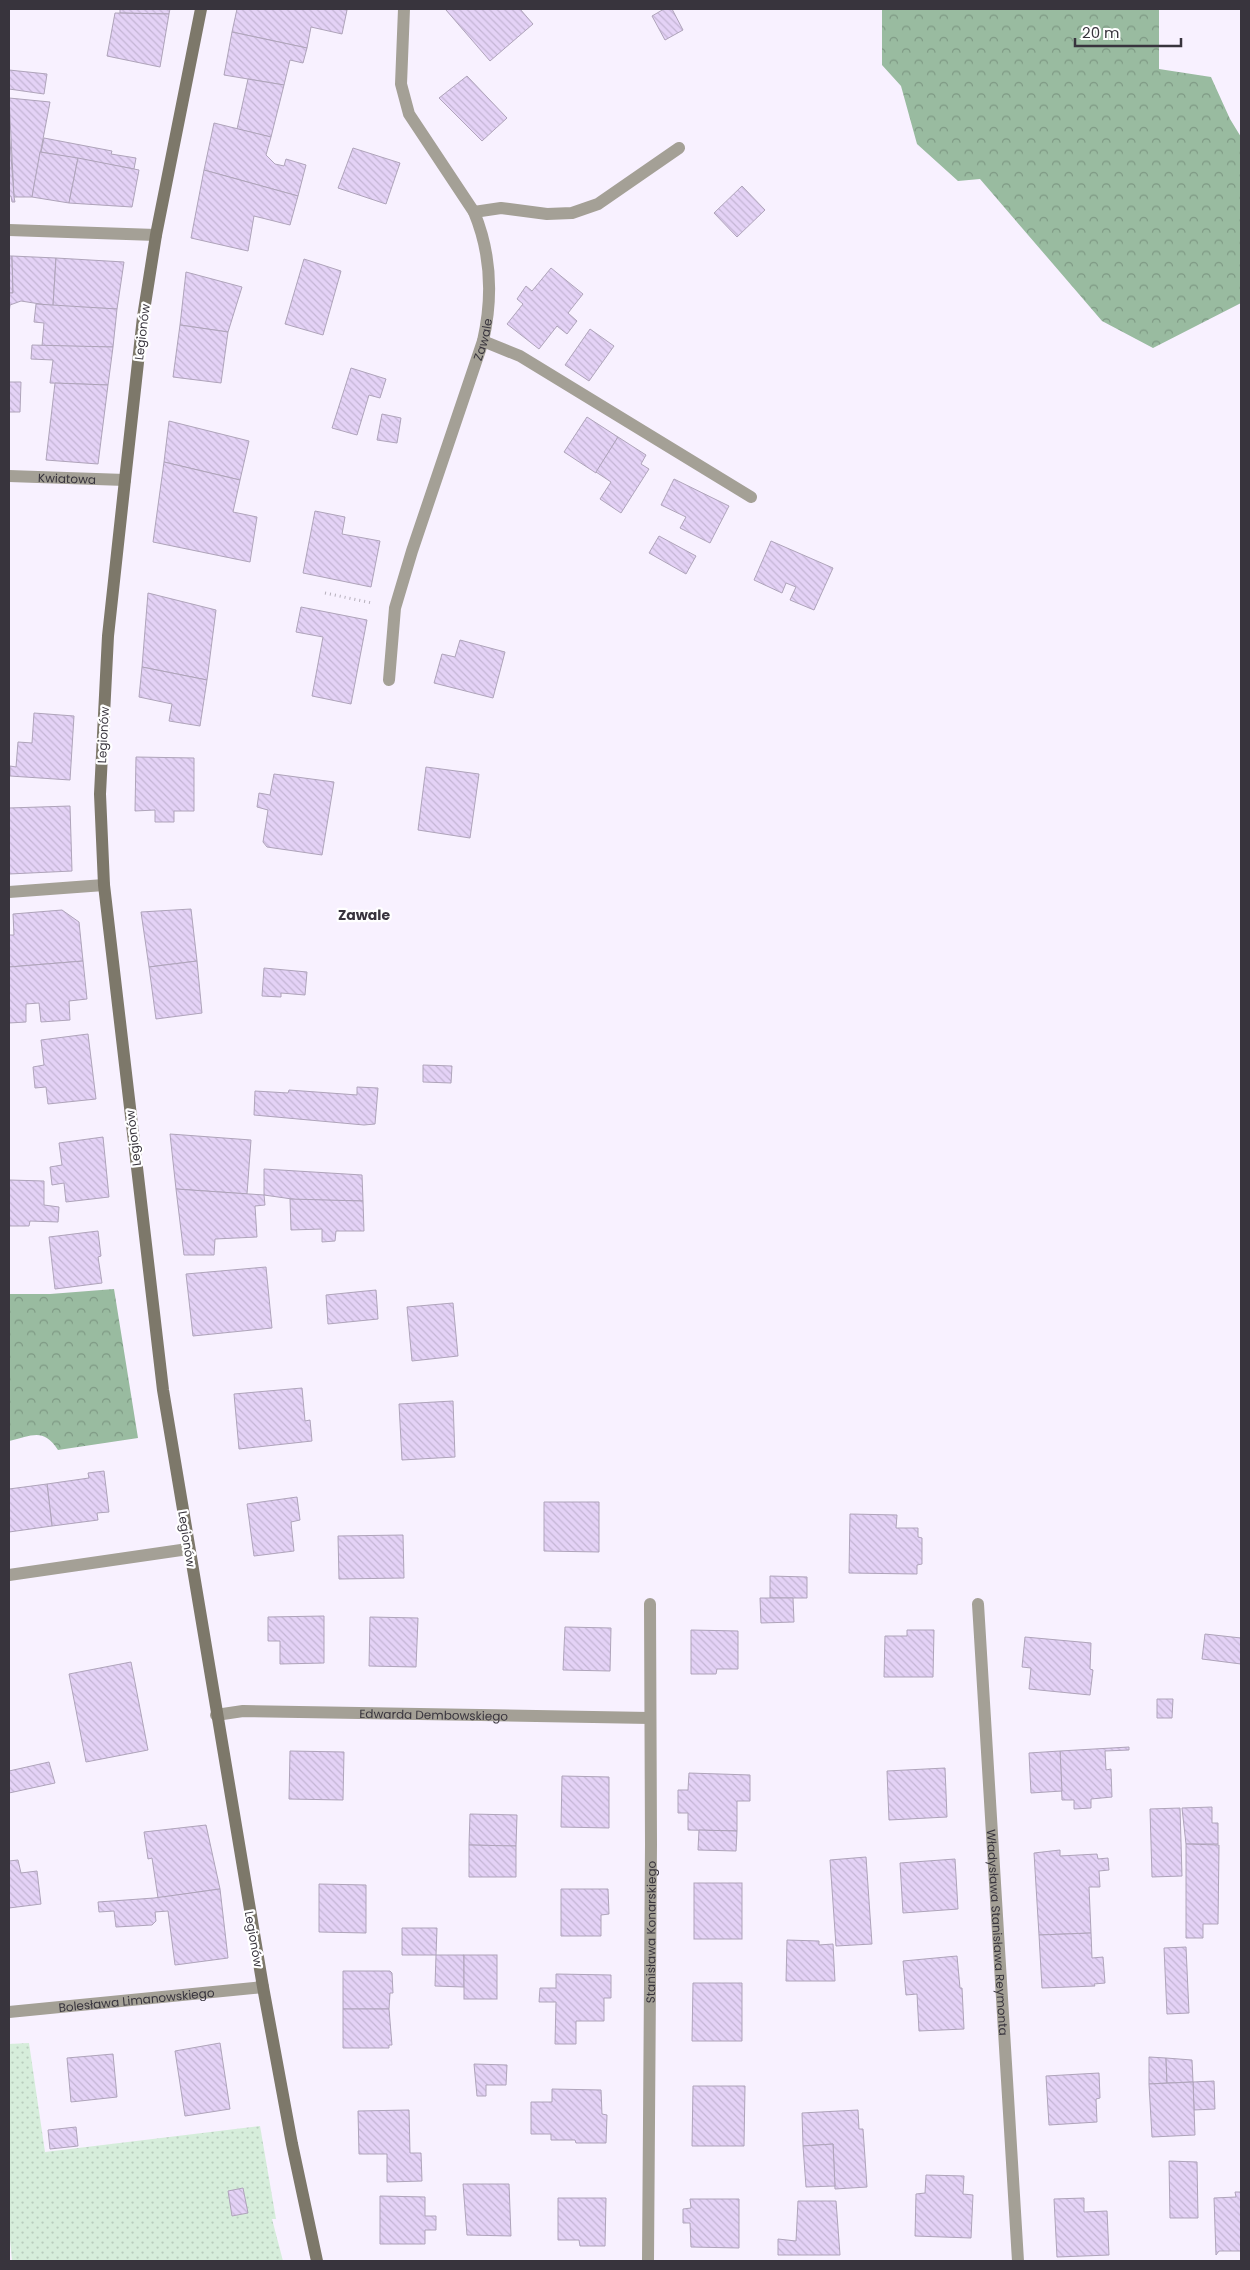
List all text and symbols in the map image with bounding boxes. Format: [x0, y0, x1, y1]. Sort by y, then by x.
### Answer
scale bar [1075, 15, 1181, 47]
text: 20 m [1082, 22, 1120, 43]
street label: Legionów [130, 303, 154, 361]
street label: Zawale [469, 317, 496, 363]
street label: Kwiatowa [38, 469, 96, 487]
street label: Legionów [93, 706, 113, 764]
district label: Zawale [338, 905, 390, 925]
street label: Legionów [121, 1109, 145, 1167]
street label: Legionów [174, 1510, 200, 1568]
street label: Edwarda Dembowskiego [359, 1705, 509, 1724]
street label: Władysława Stanisława Reymonta [983, 1829, 1013, 2036]
street label: Stanisława Konarskiego [641, 1860, 659, 2003]
street label: Legionów [241, 1910, 267, 1968]
street label: Bolesława Limanowskiego [58, 1983, 215, 2016]

